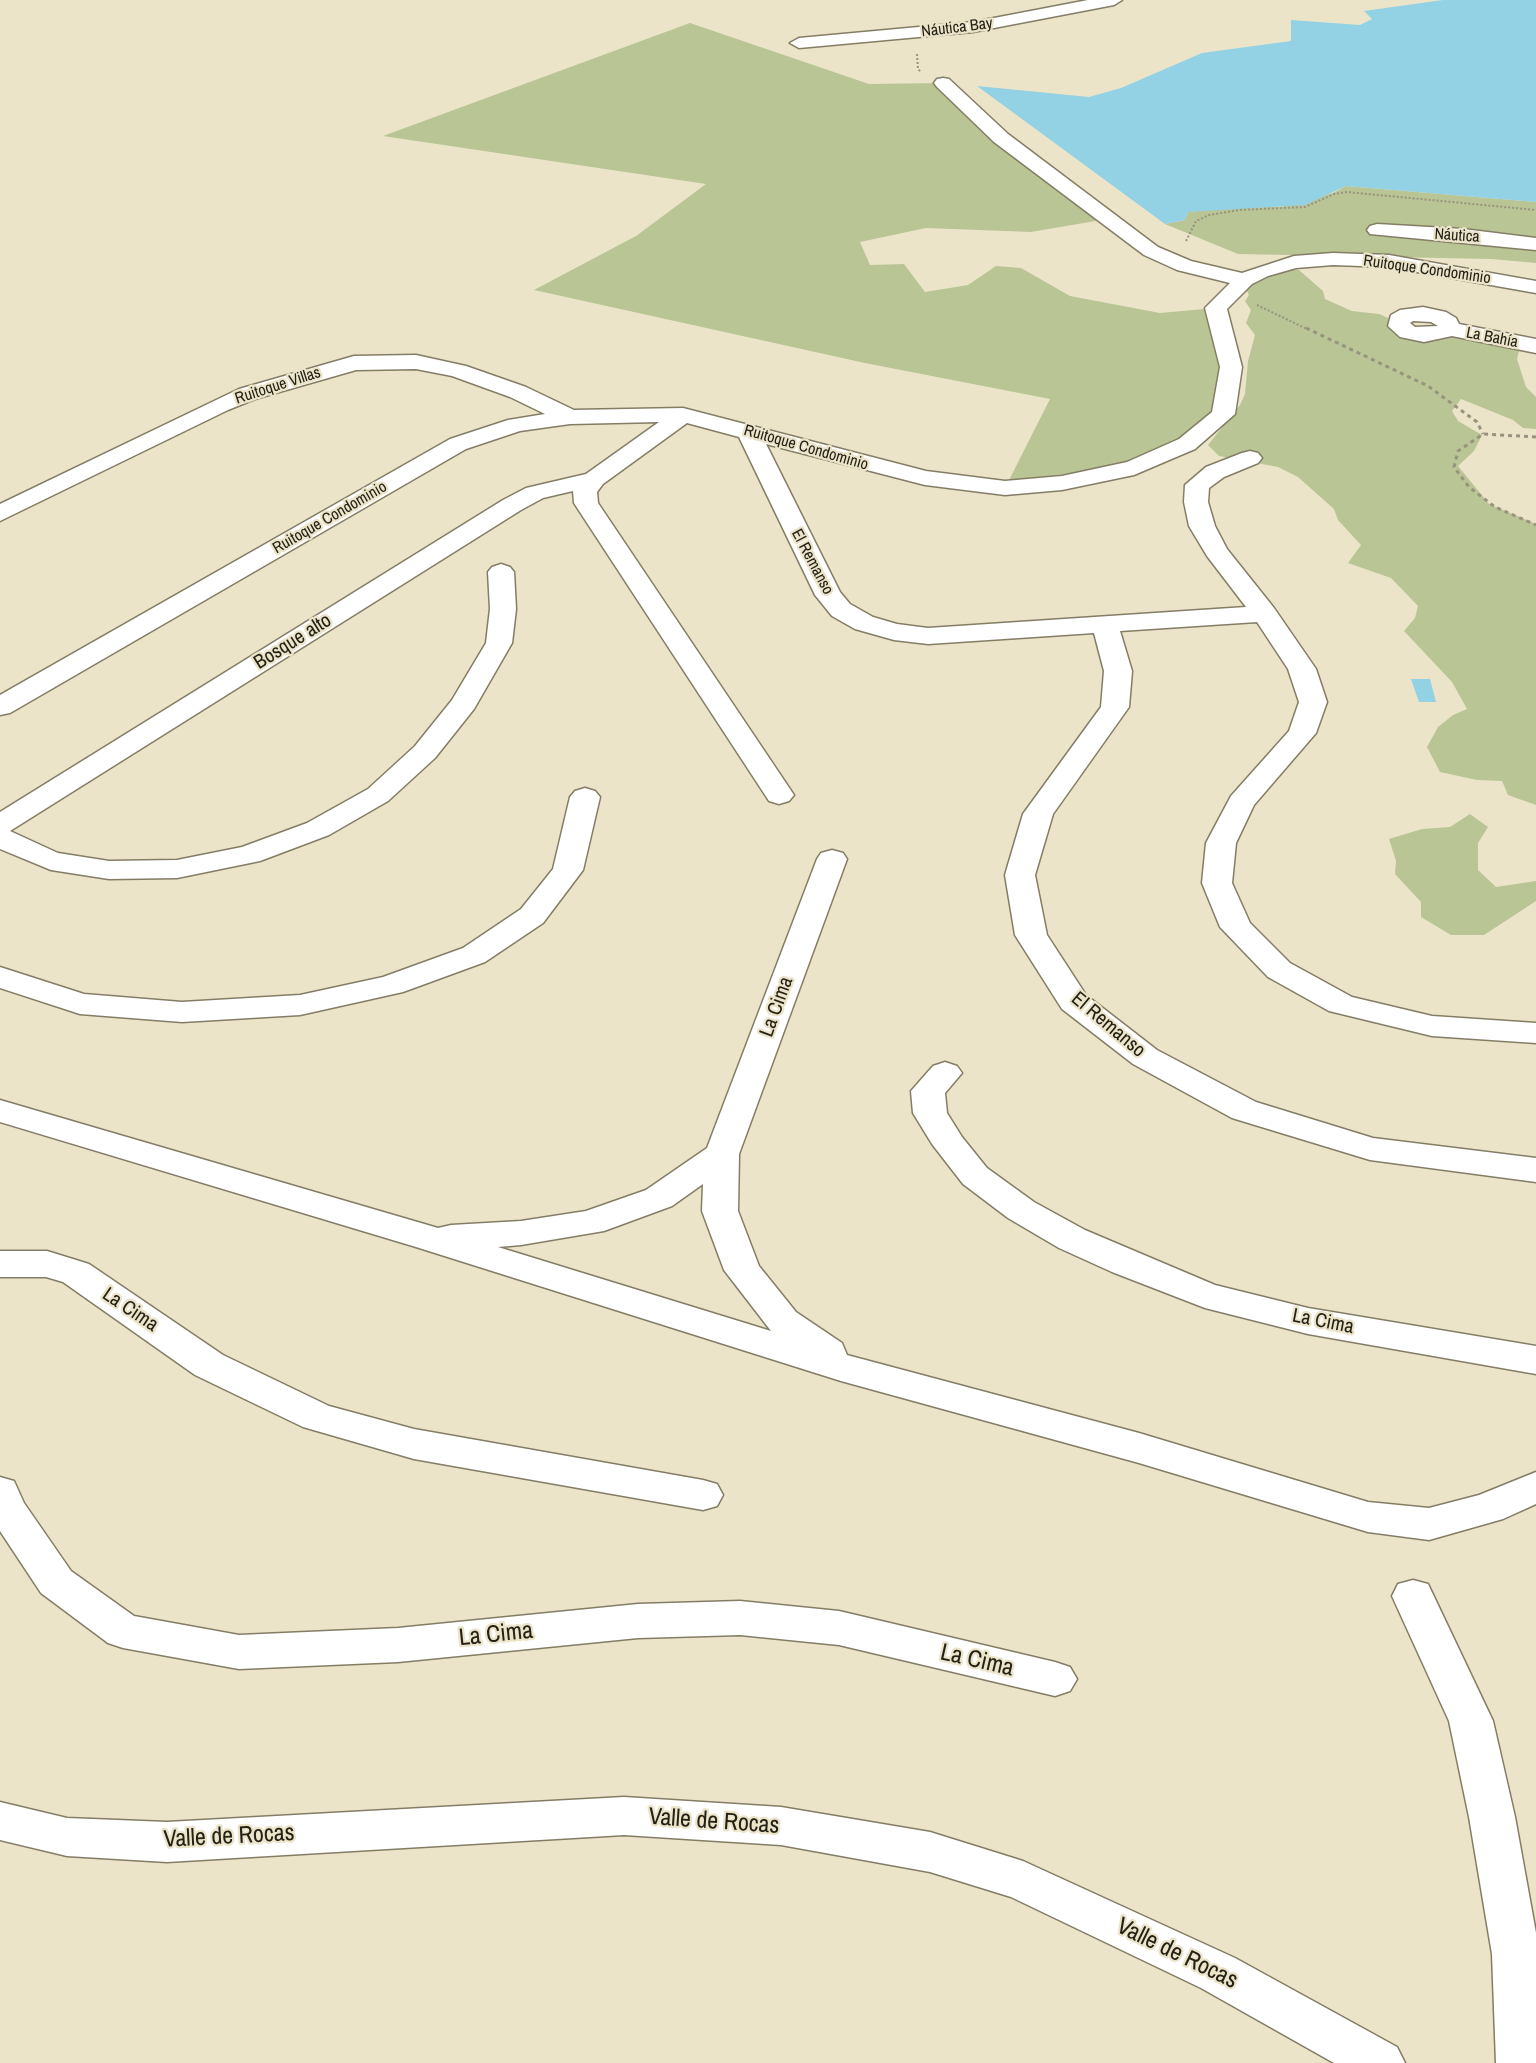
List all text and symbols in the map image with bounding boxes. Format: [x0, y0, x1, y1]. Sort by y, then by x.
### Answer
street label: Náutica Bay [920, 14, 994, 42]
street label: Náutica [1434, 225, 1480, 247]
street label: Ruitoque Condominio [1362, 252, 1492, 288]
street label: La Bahía [1464, 324, 1520, 352]
street label: Ruitoque Villas [233, 363, 323, 409]
street label: Ruitoque Condominio [742, 421, 870, 475]
street label: Ruitoque Condominio [270, 478, 390, 558]
street label: El Remanso [787, 526, 837, 598]
street label: Bosque alto [250, 609, 336, 675]
street label: La Cima [755, 974, 799, 1040]
street label: El Remanso [1066, 987, 1150, 1063]
street label: La Cima [98, 1283, 162, 1337]
street label: La Cima [1290, 1304, 1356, 1340]
street label: La Cima [458, 1617, 534, 1653]
street label: La Cima [938, 1639, 1016, 1683]
street label: Valle de Rocas [648, 1803, 780, 1841]
street label: Valle de Rocas [163, 1819, 295, 1855]
street label: Valle de Rocas [1112, 1912, 1242, 1996]

